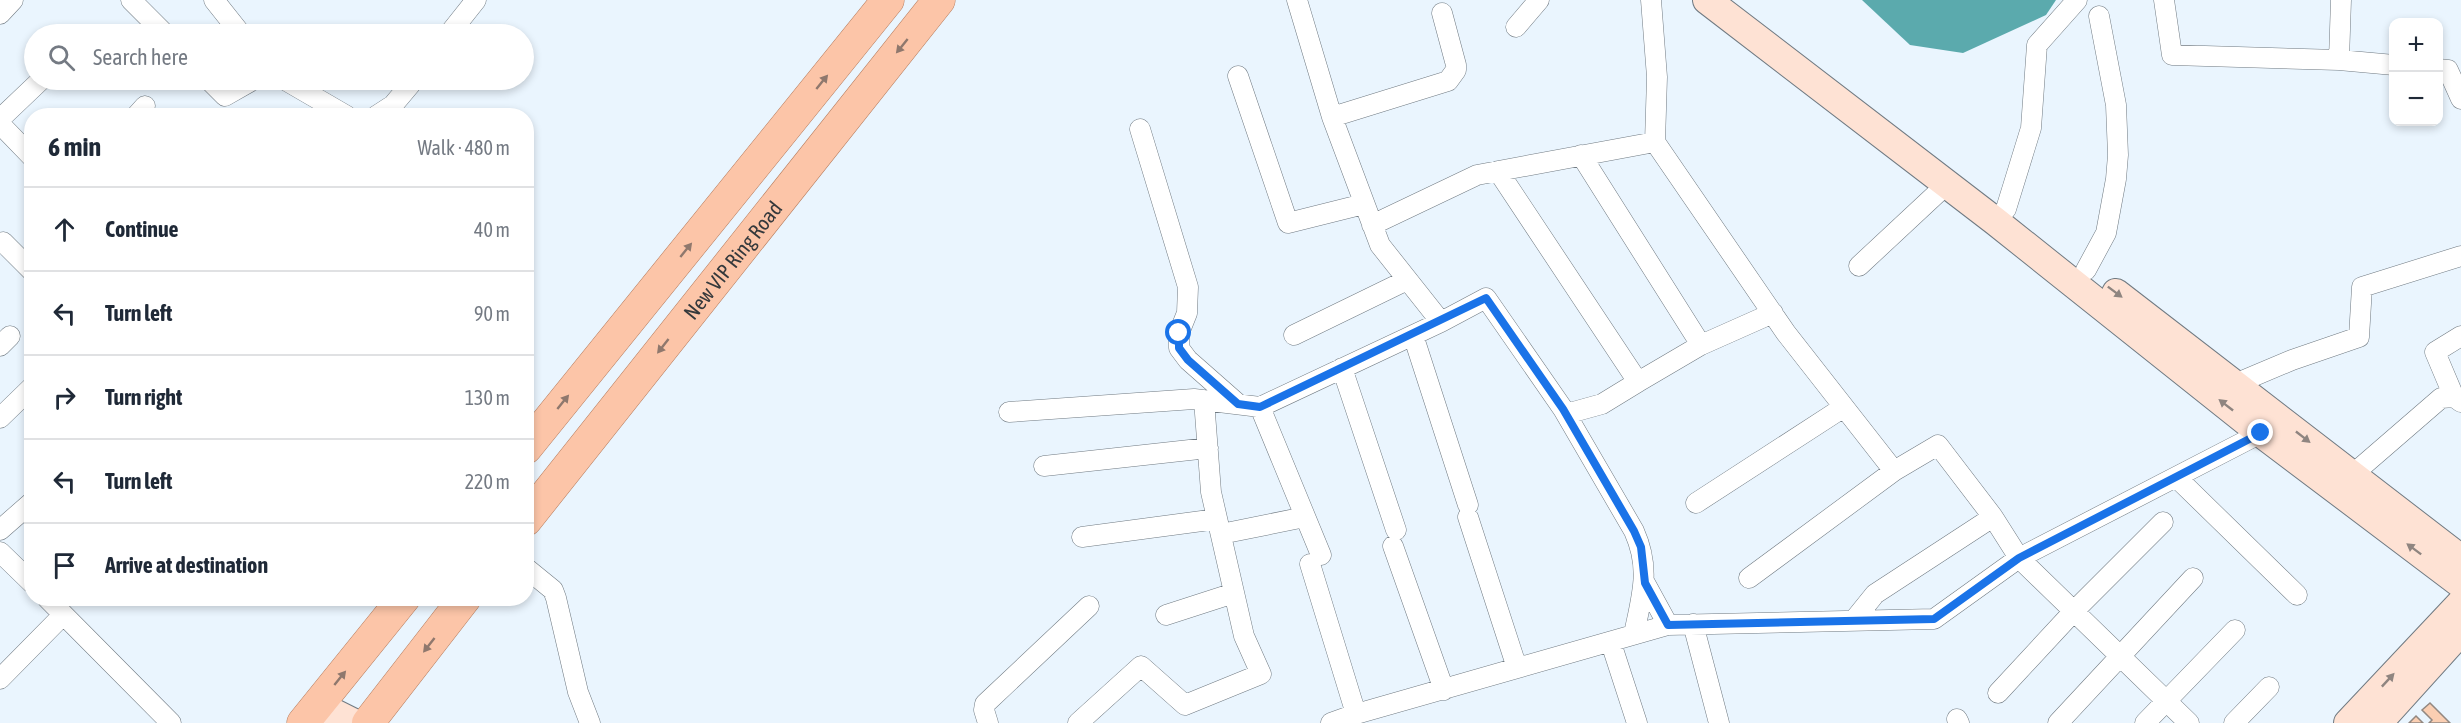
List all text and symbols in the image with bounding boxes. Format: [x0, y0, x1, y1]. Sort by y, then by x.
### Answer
map controls [2389, 18, 2443, 126]
button: + [2389, 18, 2443, 72]
search box [24, 24, 534, 90]
one-way arrow [896, 38, 909, 53]
icon: search [45, 41, 78, 74]
text: Search here [93, 44, 188, 70]
button: − [2389, 72, 2443, 126]
one-way arrow [815, 75, 827, 90]
text: 6 min [48, 132, 101, 162]
text: Walk · 480 m [418, 136, 510, 159]
street label: New VIP Ring Road [678, 196, 787, 324]
icon: ahead [48, 213, 81, 246]
text: Continue [105, 216, 179, 242]
text: 40 m [474, 218, 510, 241]
one-way arrow [679, 243, 692, 258]
one-way arrow [2108, 286, 2123, 298]
icon: left [48, 297, 81, 330]
text: Turn left [105, 300, 172, 326]
text: 90 m [474, 302, 510, 325]
route start [1165, 319, 1191, 345]
one-way arrow [658, 339, 670, 354]
icon: right [48, 381, 81, 414]
text: Turn right [105, 384, 182, 410]
text: 130 m [465, 386, 510, 409]
one-way arrow [557, 394, 570, 410]
one-way arrow [2218, 398, 2234, 411]
route end [2247, 419, 2273, 445]
one-way arrow [2295, 430, 2311, 443]
icon: left [48, 465, 81, 498]
text: Turn left [105, 468, 172, 494]
text: 220 m [465, 470, 510, 493]
one-way arrow [2407, 543, 2422, 555]
icon: arrive [48, 549, 81, 582]
text: Arrive at destination [105, 552, 268, 578]
one-way arrow [423, 637, 435, 652]
one-way arrow [334, 670, 346, 685]
one-way arrow [2381, 673, 2395, 688]

